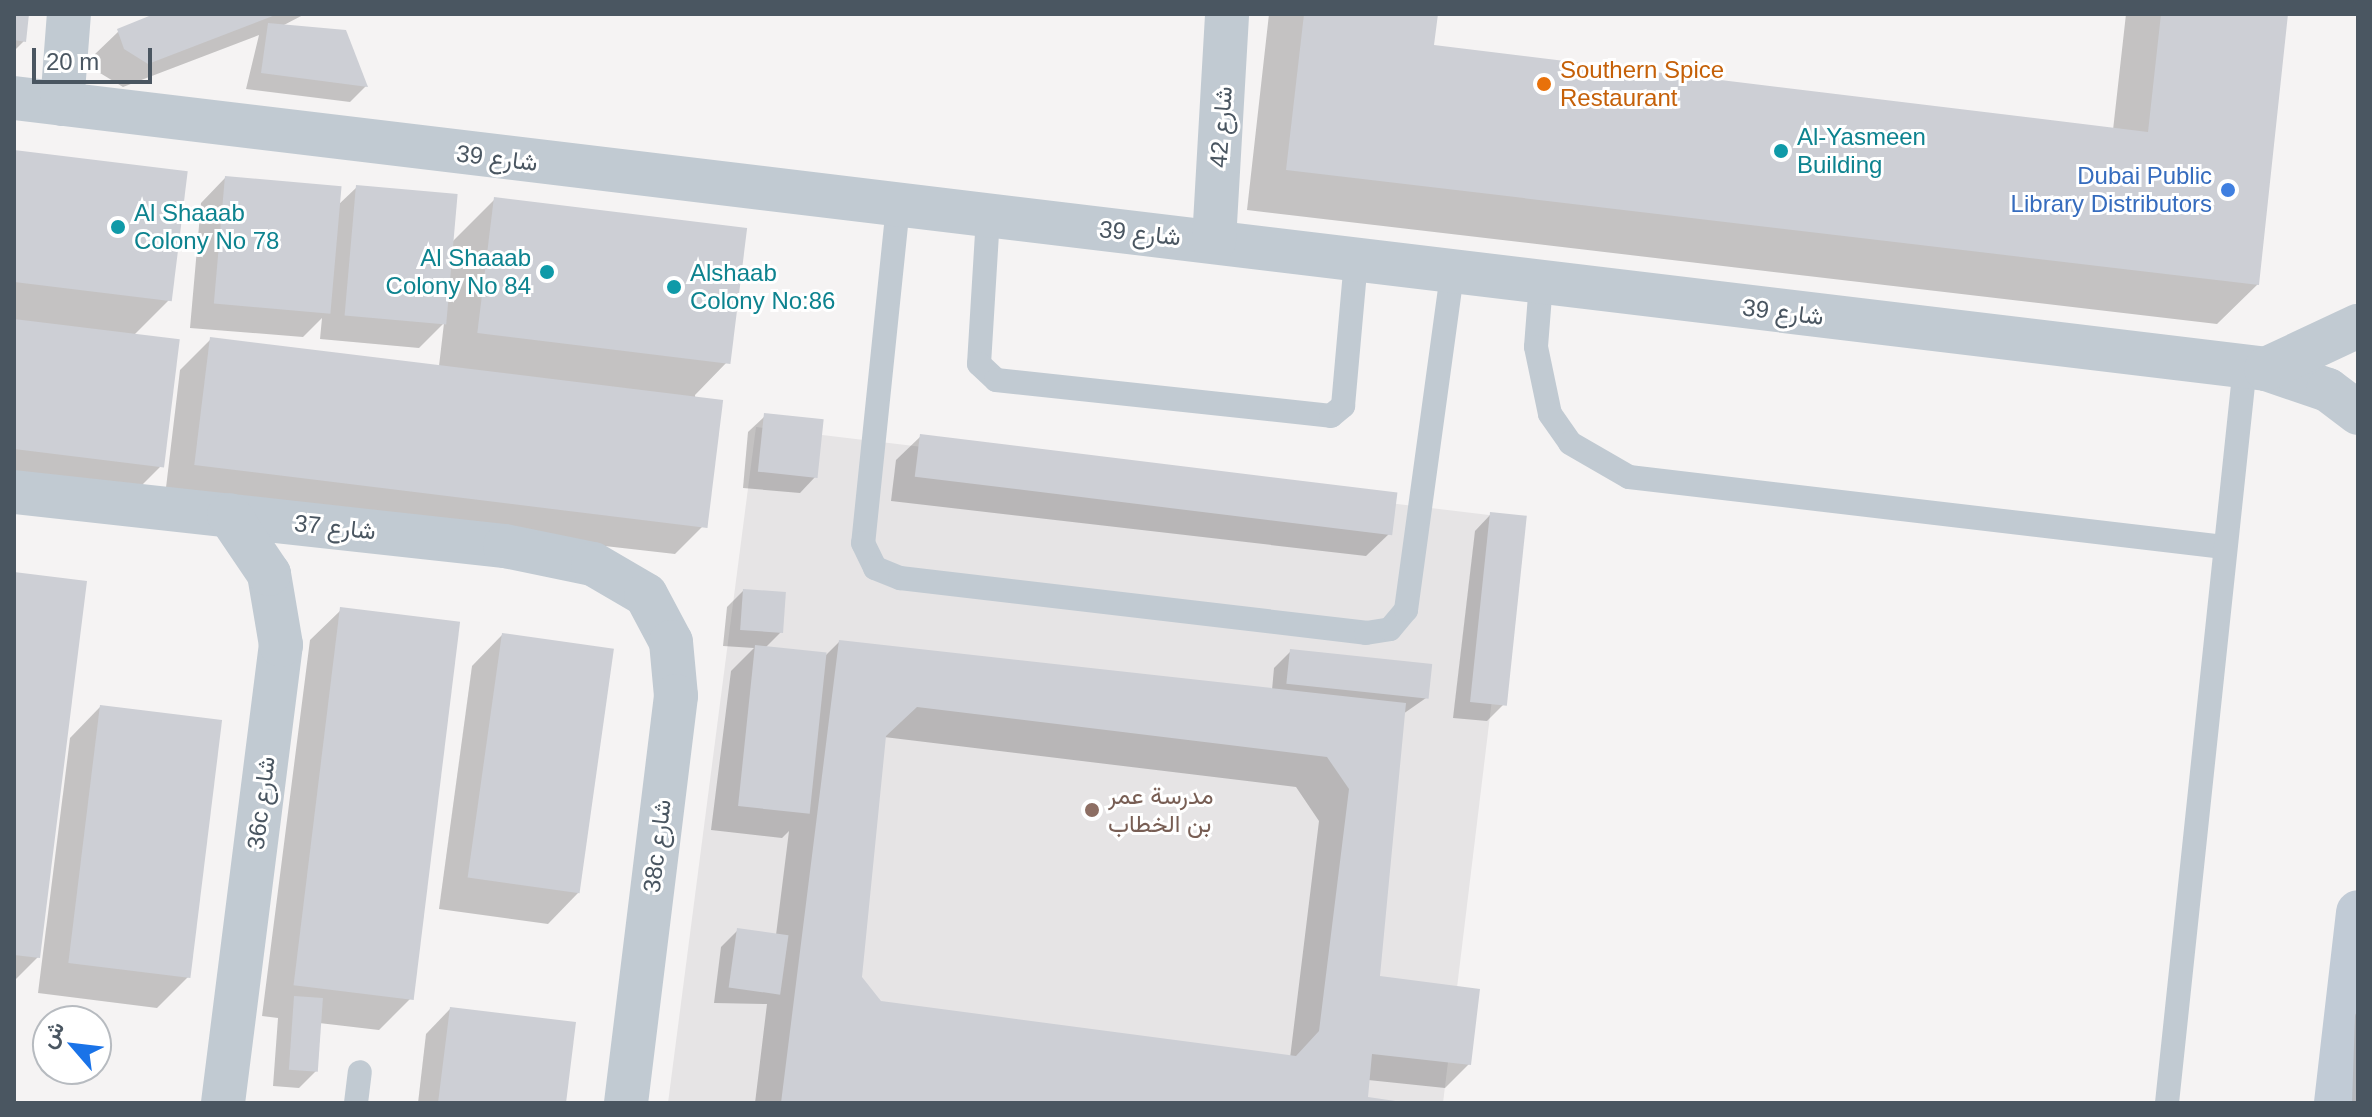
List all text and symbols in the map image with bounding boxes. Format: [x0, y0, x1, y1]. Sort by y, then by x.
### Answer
scale bar [36, 32, 156, 82]
text: 20 m [46, 48, 99, 75]
place label: Southern Spice Restaurant [1560, 56, 1724, 112]
marker: Southern Spice Restaurant [1535, 75, 1553, 93]
street label: شارع 42 [1204, 85, 1238, 169]
place label: Al-Yasmeen Building [1797, 123, 1926, 179]
street label: شارع 39 [455, 139, 539, 177]
marker: Al-Yasmeen Building [1772, 142, 1790, 160]
place label: Dubai Public Library Distributors [2011, 162, 2212, 218]
marker: Dubai Public Library Distributors [2219, 181, 2237, 199]
place label: Al Shaaab Colony No 78 [134, 199, 279, 255]
street label: شارع 39 [1098, 214, 1182, 252]
marker: Al Shaaab Colony No 78 [109, 218, 127, 236]
place label: Al Shaaab Colony No 84 [386, 244, 531, 300]
place label: Alshaab Colony No:86 [690, 259, 835, 315]
marker: Al Shaaab Colony No 84 [538, 263, 556, 281]
marker: Alshaab Colony No:86 [665, 278, 683, 296]
street label: شارع 39 [1741, 293, 1825, 331]
street label: شارع 37 [293, 508, 377, 546]
street label: 36c شارع [241, 755, 281, 851]
place label: مدرسة عمر بن الخطاب [1108, 782, 1213, 838]
street label: 38c شارع [637, 798, 677, 894]
marker: مدرسة عمر بن الخطاب [1083, 801, 1101, 819]
north arrow [32, 1005, 112, 1085]
text: ش [35, 1017, 69, 1052]

